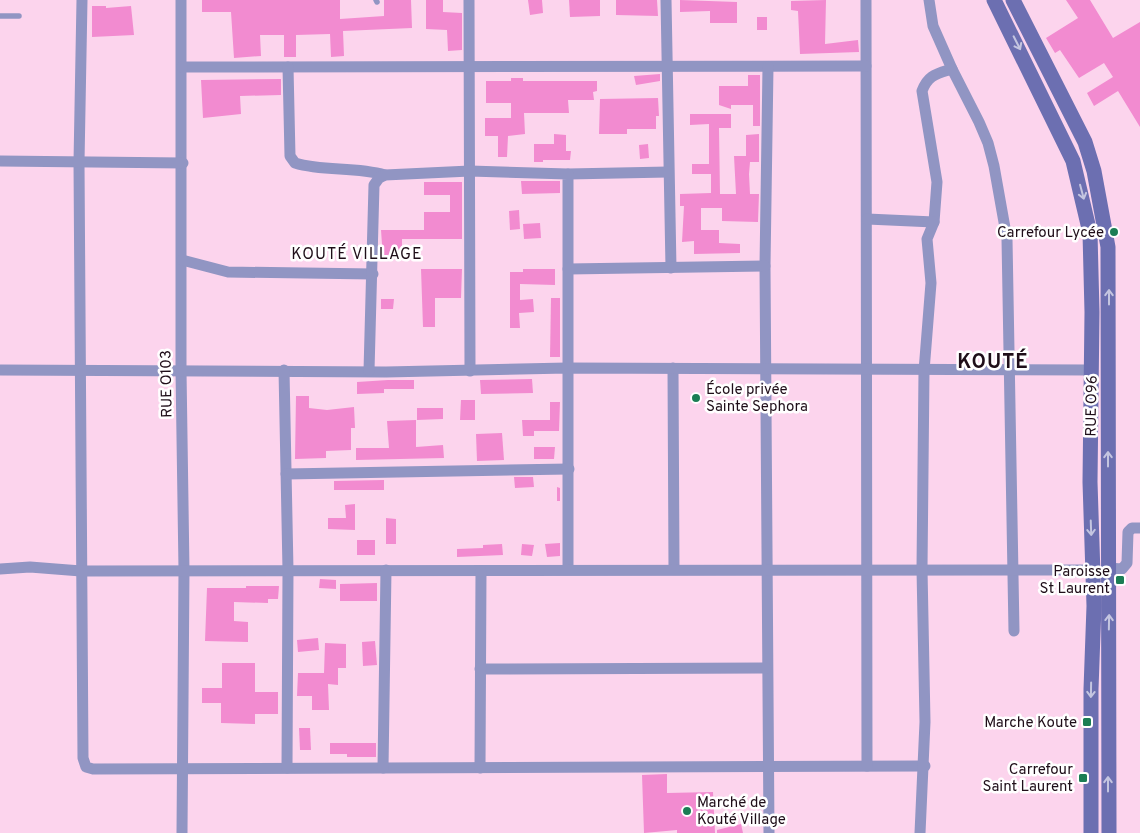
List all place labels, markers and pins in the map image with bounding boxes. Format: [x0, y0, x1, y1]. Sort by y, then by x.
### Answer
place label: Carrefour Lycée [997, 224, 1104, 243]
marker: Carrefour Lycée [1108, 226, 1120, 238]
place label: École privée Sainte Sephora [706, 380, 808, 417]
marker: École privée Sainte Sephora [690, 392, 702, 404]
place label: Paroisse St Laurent [1040, 563, 1110, 599]
marker: Paroisse St Laurent [1114, 574, 1126, 586]
place label: Marche Koute [984, 714, 1077, 733]
marker: Marche Koute [1081, 716, 1093, 728]
place label: Carrefour Saint Laurent [983, 761, 1073, 797]
marker: Carrefour Saint Laurent [1077, 772, 1089, 784]
place label: Marché de Kouté Village [697, 794, 786, 830]
marker: Marché de Kouté Village [681, 805, 693, 817]

